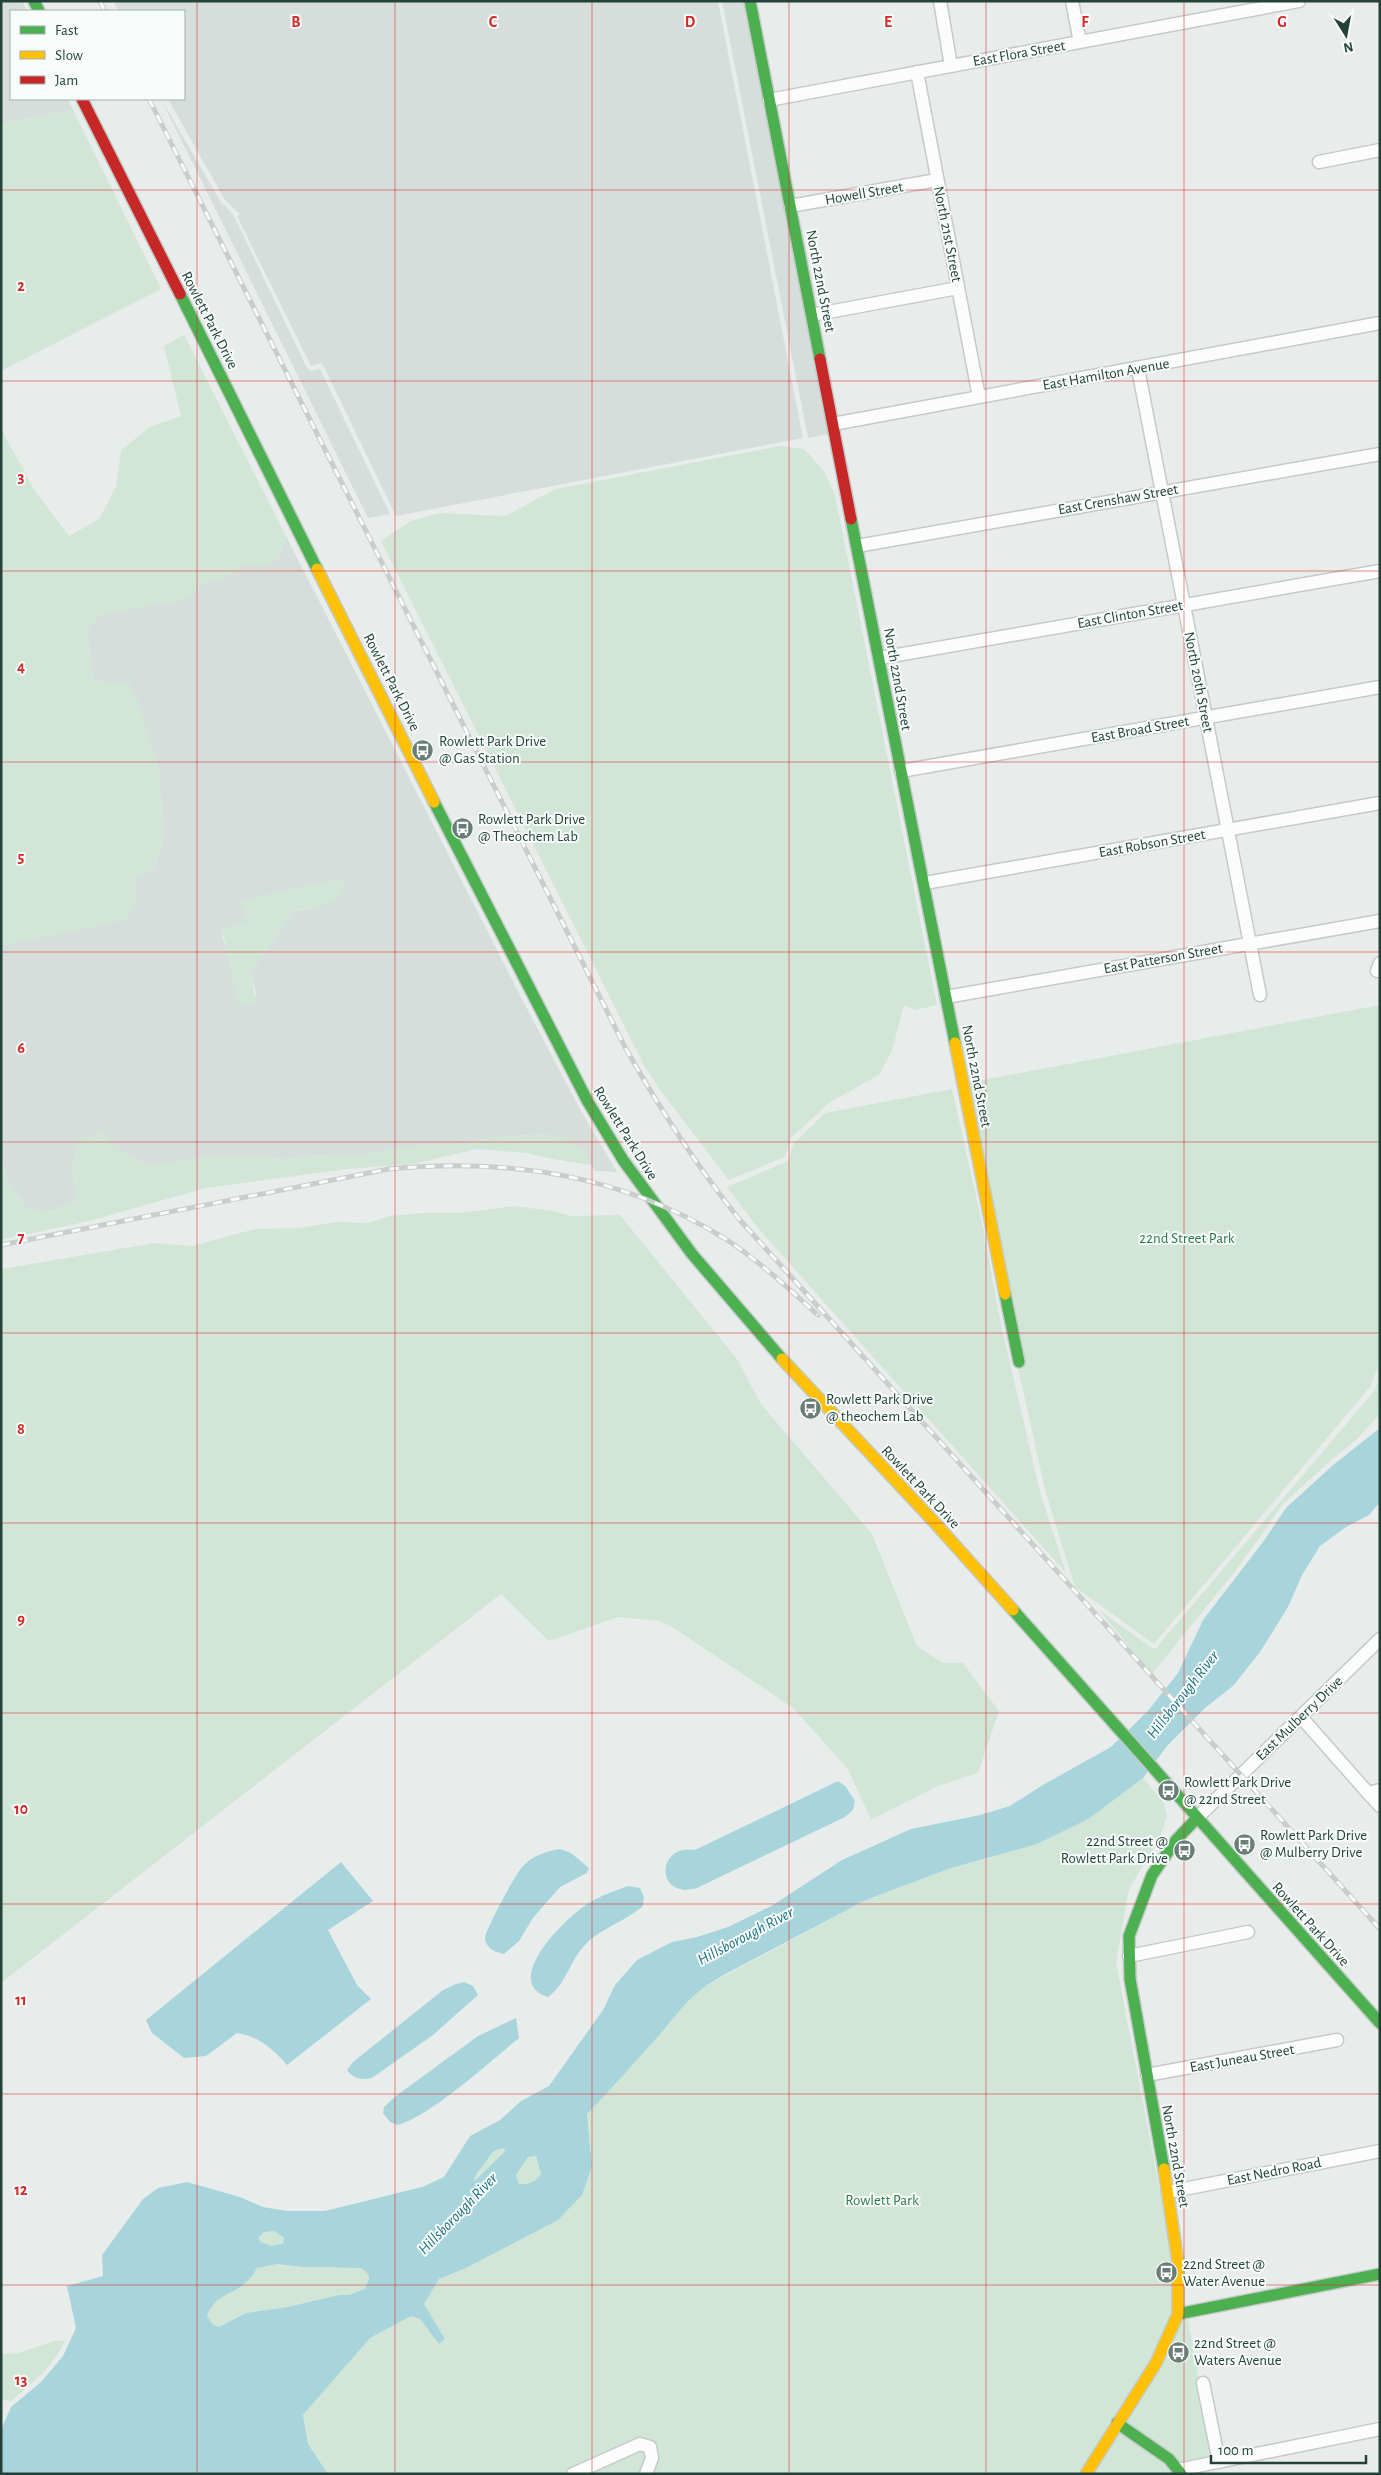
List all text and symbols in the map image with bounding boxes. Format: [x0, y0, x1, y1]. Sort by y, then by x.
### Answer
legend [10, 10, 185, 100]
north arrow [1321, 10, 1371, 60]
text: B [291, 14, 301, 30]
text: C [489, 14, 498, 30]
text: D [685, 14, 696, 30]
text: E [884, 14, 892, 30]
text: F [1081, 14, 1089, 30]
text: G [1277, 14, 1287, 30]
text: Fast [55, 23, 79, 38]
street label: East Flora Street [972, 38, 1067, 69]
text: N [1342, 39, 1354, 55]
text: Slow [55, 48, 83, 63]
text: Jam [55, 73, 78, 88]
street label: Howell Street [824, 179, 905, 208]
street label: North 21st Street [931, 185, 964, 283]
street label: North 22nd Street [803, 229, 838, 334]
street label: Rowlett Park Drive [179, 269, 241, 372]
text: 2 [17, 278, 25, 294]
street label: East Hamilton Avenue [1042, 356, 1171, 393]
text: 3 [18, 469, 25, 485]
street label: East Crenshaw Street [1057, 482, 1179, 517]
street label: East Clinton Street [1076, 598, 1184, 631]
street label: North 22nd Street [881, 627, 914, 732]
street label: Rowlett Park Drive [361, 631, 423, 734]
street label: North 20th Street [1181, 631, 1216, 734]
text: 4 [17, 659, 25, 675]
street label: East Broad Street [1090, 713, 1190, 745]
place label: Rowlett Park Drive @ Gas Station [439, 734, 546, 766]
bus stop icon: Rowlett Park Drive @ Gas Station [411, 738, 435, 762]
place label: Rowlett Park Drive @ Theochem Lab [478, 812, 585, 844]
bus stop icon: Rowlett Park Drive @ Theochem Lab [450, 816, 474, 840]
street label: East Robson Street [1098, 827, 1207, 860]
text: 5 [18, 849, 25, 865]
street label: East Patterson Street [1102, 941, 1224, 976]
street label: North 22nd Street [959, 1024, 994, 1129]
text: 6 [17, 1040, 25, 1056]
street label: Rowlett Park Drive [591, 1084, 660, 1183]
text: 7 [18, 1230, 25, 1246]
park label: 22nd Street Park [1139, 1231, 1235, 1246]
place label: Rowlett Park Drive @ theochem Lab [826, 1392, 933, 1424]
bus stop icon: Rowlett Park Drive @ theochem Lab [798, 1396, 822, 1420]
text: 8 [17, 1421, 25, 1437]
street label: Rowlett Park Drive [879, 1443, 963, 1532]
text: 9 [17, 1611, 25, 1627]
water label: Hillsborough River [1144, 1647, 1222, 1741]
street label: East Mulberry Drive [1253, 1673, 1346, 1763]
place label: Rowlett Park Drive @ 22nd Street [1184, 1775, 1291, 1807]
bus stop icon: Rowlett Park Drive @ 22nd Street [1156, 1779, 1180, 1803]
text: 10 [14, 1801, 28, 1817]
place label: Rowlett Park Drive @ Mulberry Drive [1260, 1828, 1367, 1860]
bus stop icon: Rowlett Park Drive @ Mulberry Drive [1232, 1832, 1256, 1856]
place label: 22nd Street @ Rowlett Park Drive [1061, 1834, 1168, 1866]
bus stop icon: 22nd Street @ Rowlett Park Drive [1172, 1838, 1196, 1862]
street label: Rowlett Park Drive [1269, 1879, 1352, 1969]
water label: Hillsborough River [695, 1904, 797, 1968]
text: 11 [15, 1992, 27, 2008]
street label: East Juneau Street [1189, 2042, 1296, 2075]
street label: North 22nd Street [1159, 2104, 1192, 2209]
street label: East Nedro Road [1226, 2155, 1323, 2188]
water label: Hillsborough River [415, 2169, 501, 2257]
text: 12 [14, 2182, 28, 2198]
park label: Rowlett Park [845, 2193, 919, 2208]
place label: 22nd Street @ Water Avenue [1183, 2257, 1265, 2289]
bus stop icon: 22nd Street @ Water Avenue [1155, 2261, 1179, 2285]
place label: 22nd Street @ Waters Avenue [1194, 2336, 1282, 2368]
bus stop icon: 22nd Street @ Waters Avenue [1166, 2340, 1190, 2364]
text: 13 [15, 2372, 27, 2388]
scale bar [1211, 2432, 1366, 2464]
text: 100 m [1218, 2443, 1253, 2458]

